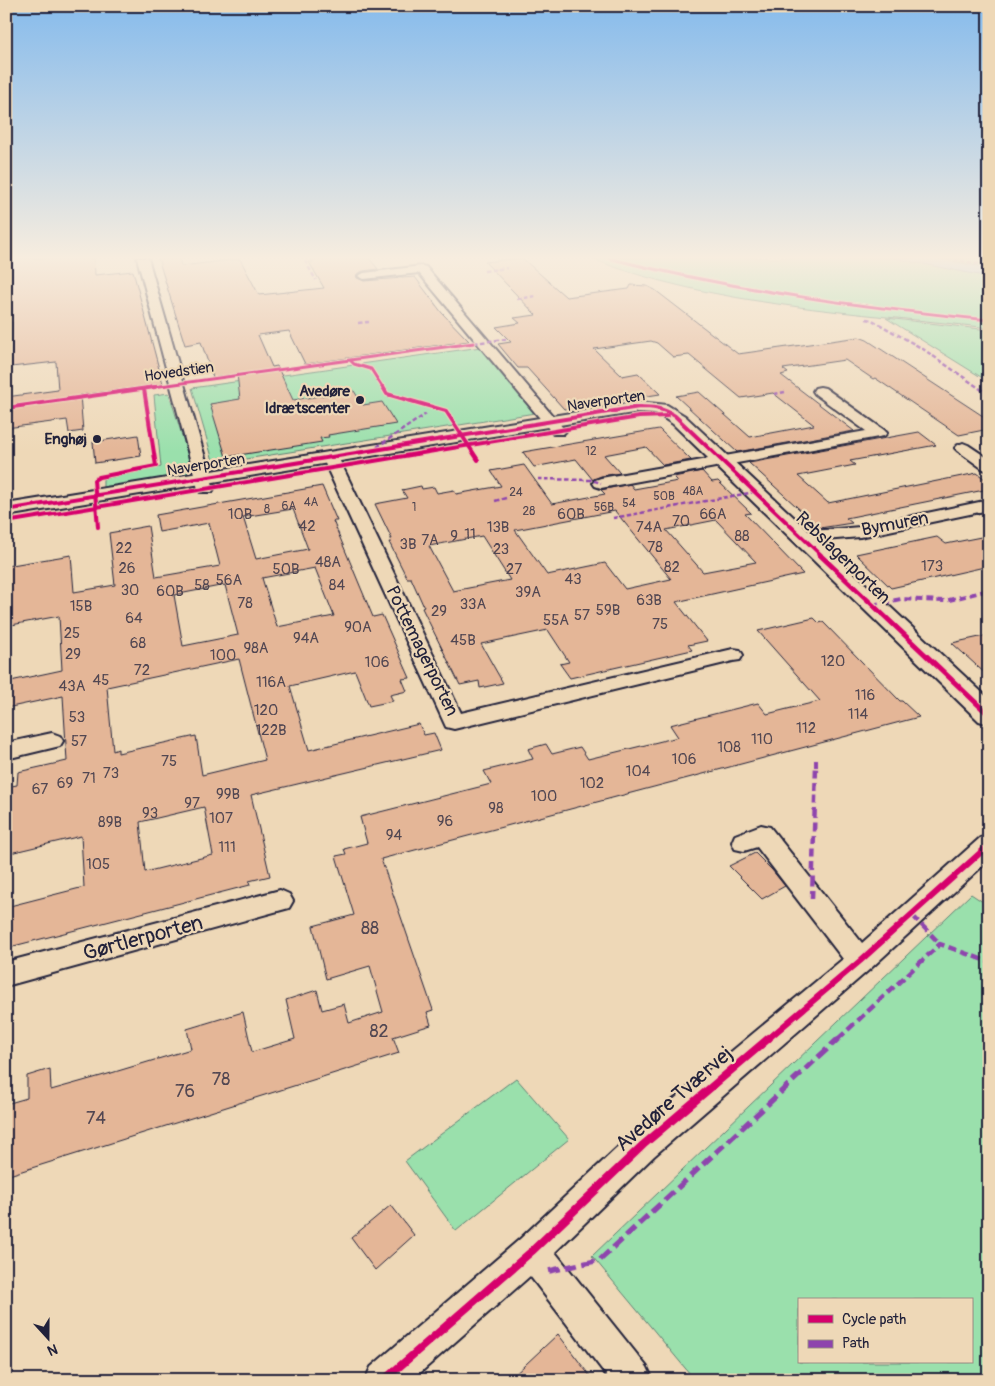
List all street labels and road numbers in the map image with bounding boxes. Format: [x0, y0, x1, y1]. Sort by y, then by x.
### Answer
street label: Hovedstien [143, 358, 215, 386]
street label: Naverporten [566, 386, 646, 416]
street label: Naverporten [166, 449, 246, 481]
street label: Bymuren [860, 506, 930, 542]
street label: Rebslagerporten [791, 507, 895, 609]
street label: Pottemagerporten [381, 582, 463, 720]
street label: Gørtlerporten [80, 909, 206, 967]
street label: Avedøre Tværvej [610, 1040, 738, 1158]

